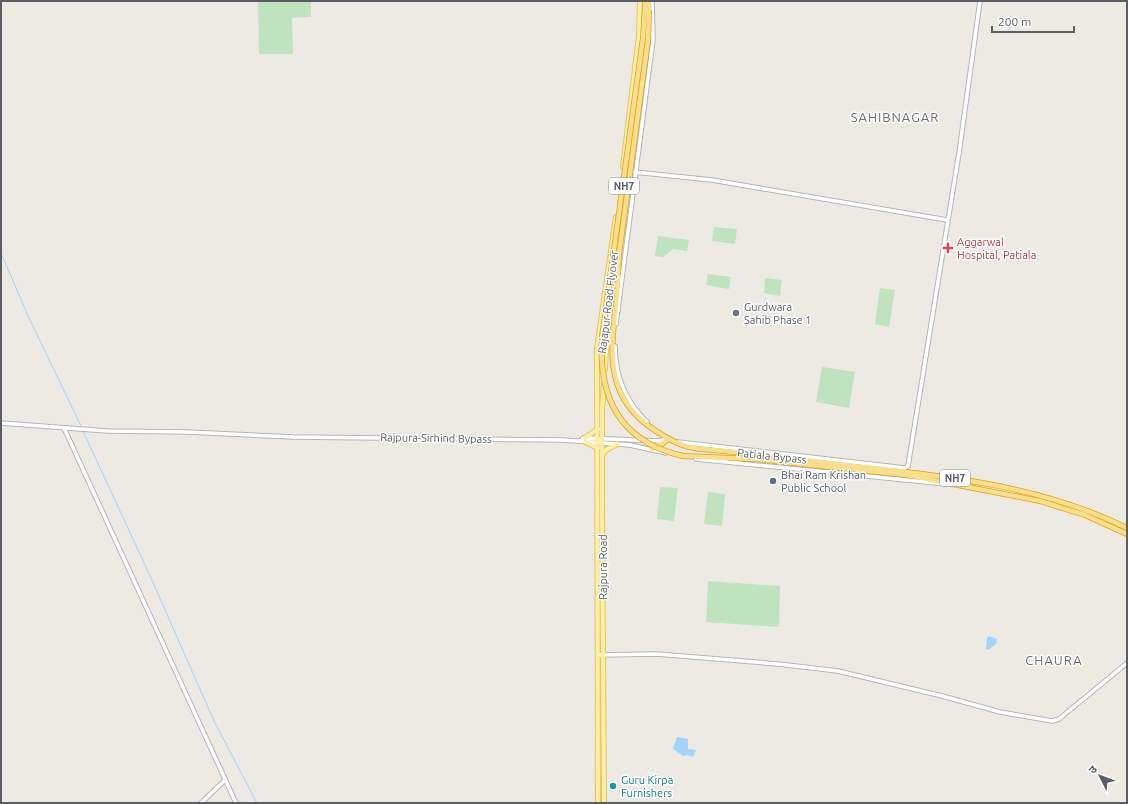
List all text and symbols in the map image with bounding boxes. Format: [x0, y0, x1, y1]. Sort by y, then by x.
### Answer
scale bar [992, 8, 1074, 34]
text: 200 m [998, 15, 1031, 28]
district label: SAHIBNAGAR [851, 110, 939, 124]
road number: NH7 [609, 178, 639, 194]
place label: Aggarwal Hospital, Patiala [957, 236, 1036, 261]
marker: Aggarwal Hospital, Patiala [942, 242, 954, 254]
street label: Rajapur Road Flyover [596, 249, 620, 354]
place label: Gurdwara Sahib Phase 1 [744, 301, 811, 326]
marker: Gurdwara Sahib Phase 1 [731, 308, 741, 318]
street label: Rajpura-Sirhind Bypass [380, 431, 492, 445]
street label: Patiala Bypass [737, 446, 808, 466]
place label: Bhai Ram Krishan Public School [781, 469, 866, 494]
road number: NH7 [940, 470, 970, 486]
marker: Bhai Ram Krishan Public School [768, 476, 778, 486]
street label: Rajpura Road [597, 534, 609, 600]
district label: CHAURA [1025, 653, 1083, 667]
north arrow [1080, 756, 1120, 796]
text: उ [1086, 762, 1100, 776]
place label: Guru Kirpa Furnishers [621, 774, 673, 799]
marker: Guru Kirpa Furnishers [608, 781, 618, 791]

